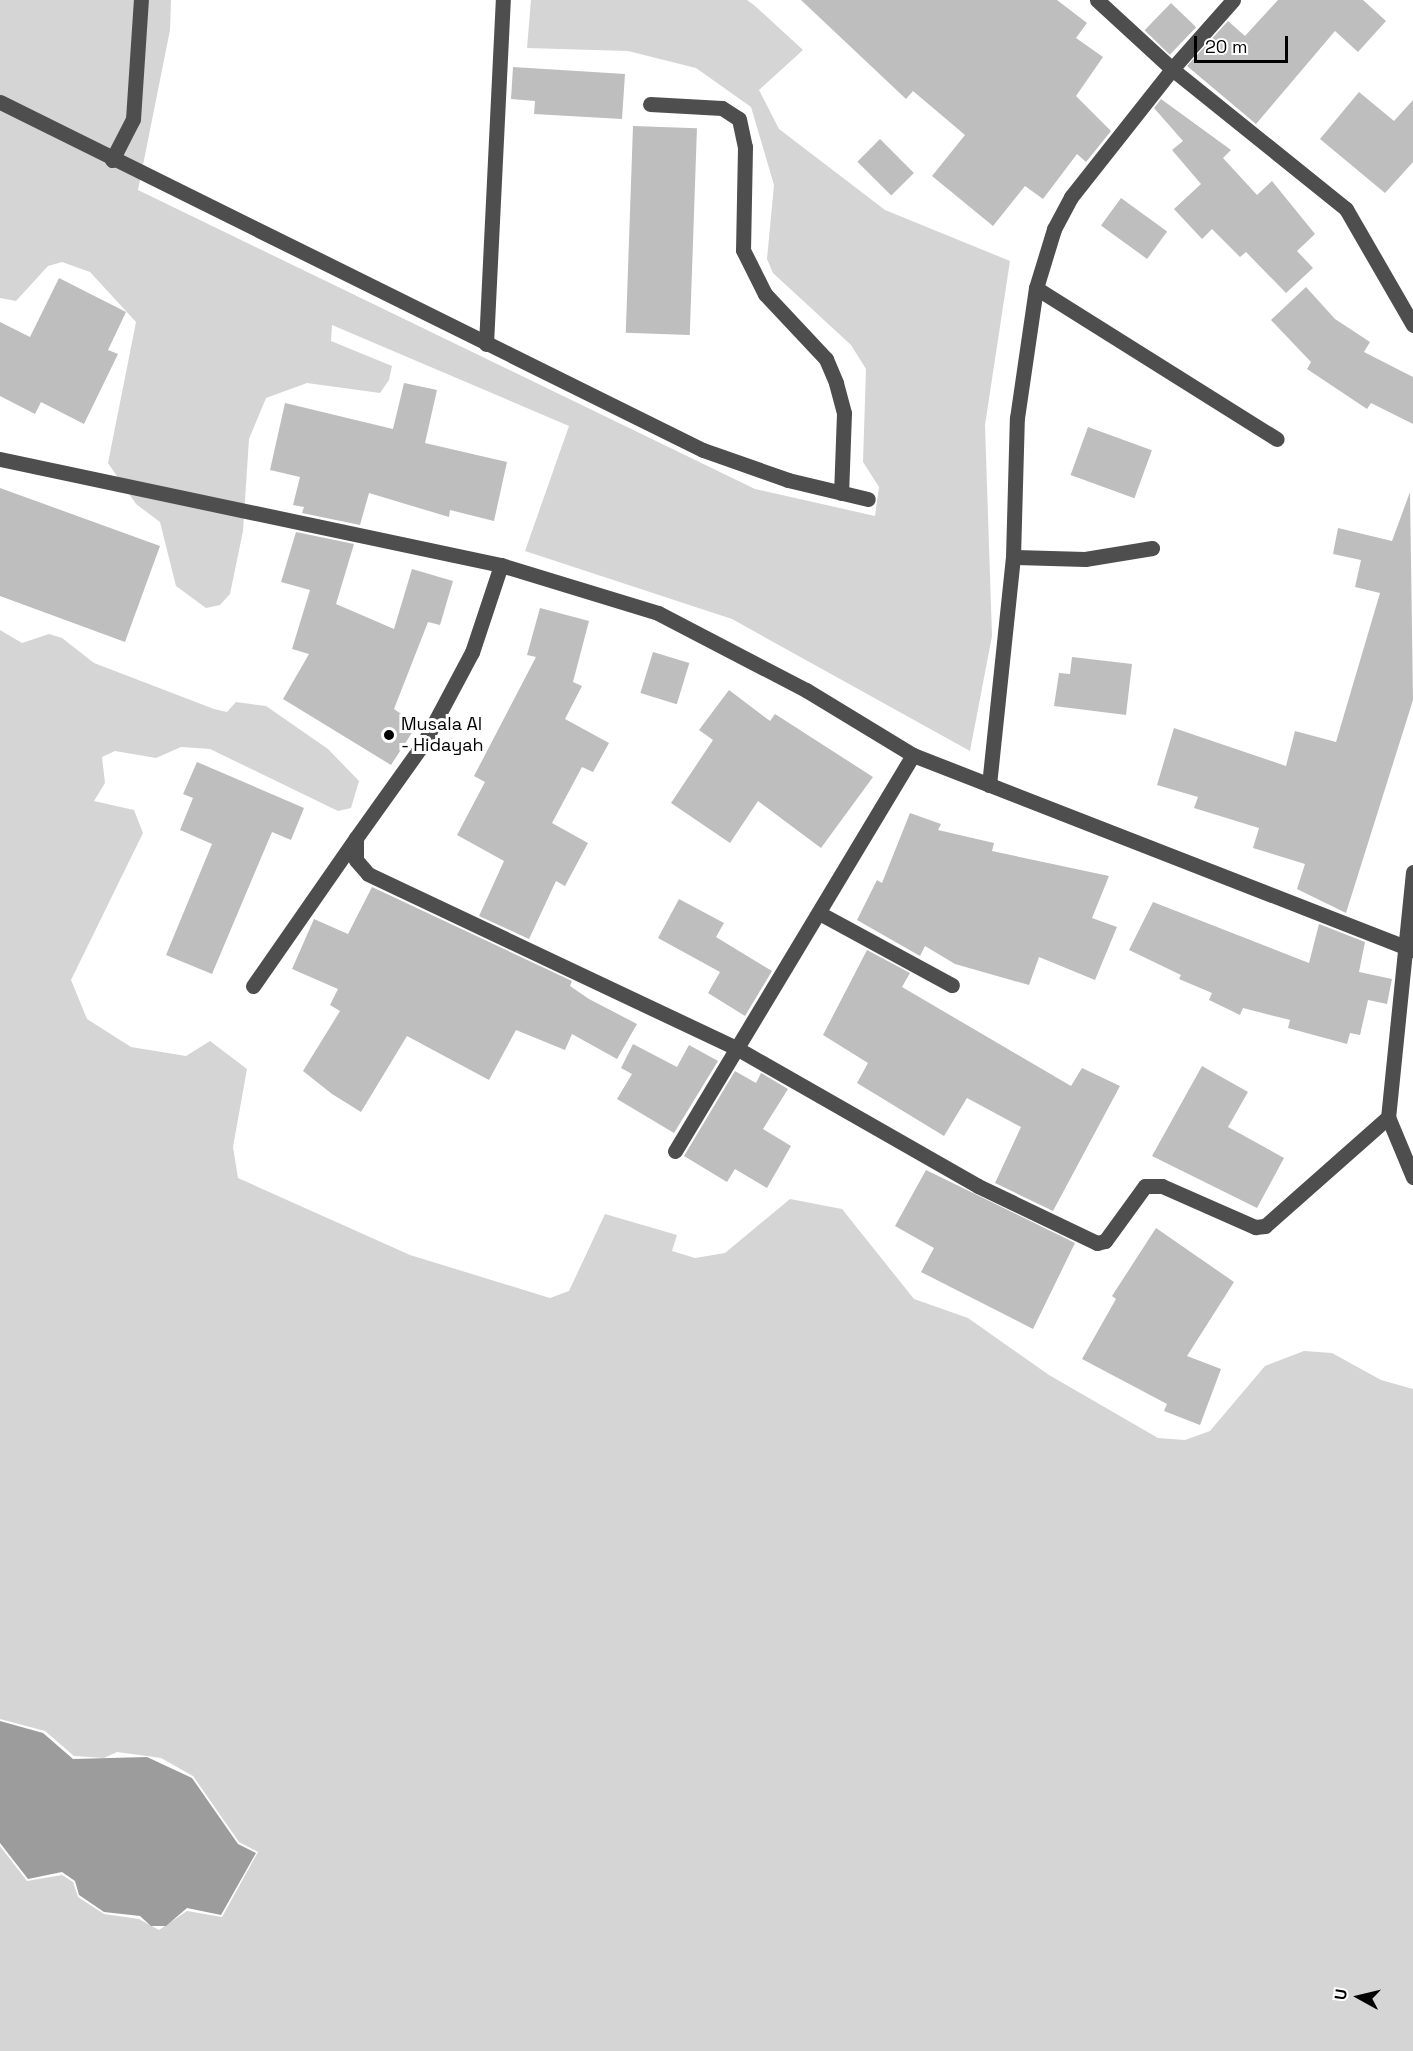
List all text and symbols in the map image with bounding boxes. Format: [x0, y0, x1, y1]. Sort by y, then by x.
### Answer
scale bar [1197, 24, 1292, 62]
text: 20 m [1205, 35, 1248, 58]
place label: Musala Al - Hidayah [401, 714, 484, 756]
marker: Musala Al - Hidayah [382, 728, 396, 742]
north arrow [1329, 1967, 1389, 2027]
text: U [1330, 1988, 1352, 2001]

